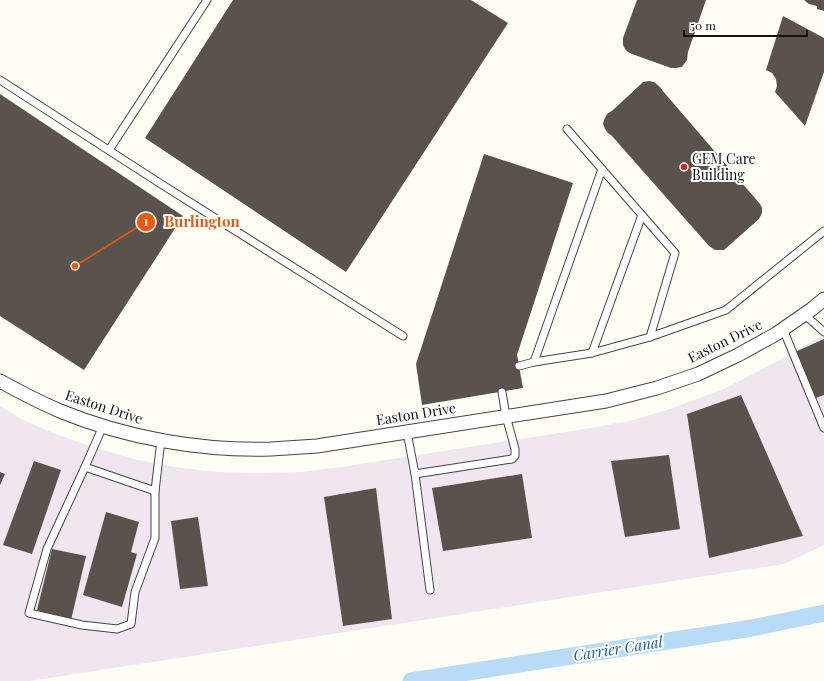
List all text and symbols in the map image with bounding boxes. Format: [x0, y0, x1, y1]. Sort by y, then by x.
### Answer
scale bar [684, 12, 807, 38]
text: 50 m [690, 17, 716, 33]
place label: GEM Care Building [692, 149, 756, 184]
marker: GEM Care Building [679, 162, 689, 172]
callout: Burlington [136, 209, 247, 236]
text: Burlington [164, 211, 241, 231]
text: 1 [144, 213, 149, 229]
street label: Easton Drive [684, 314, 765, 367]
street label: Easton Drive [63, 385, 145, 428]
street label: Easton Drive [375, 398, 457, 429]
water label: Carrier Canal [572, 631, 665, 665]

